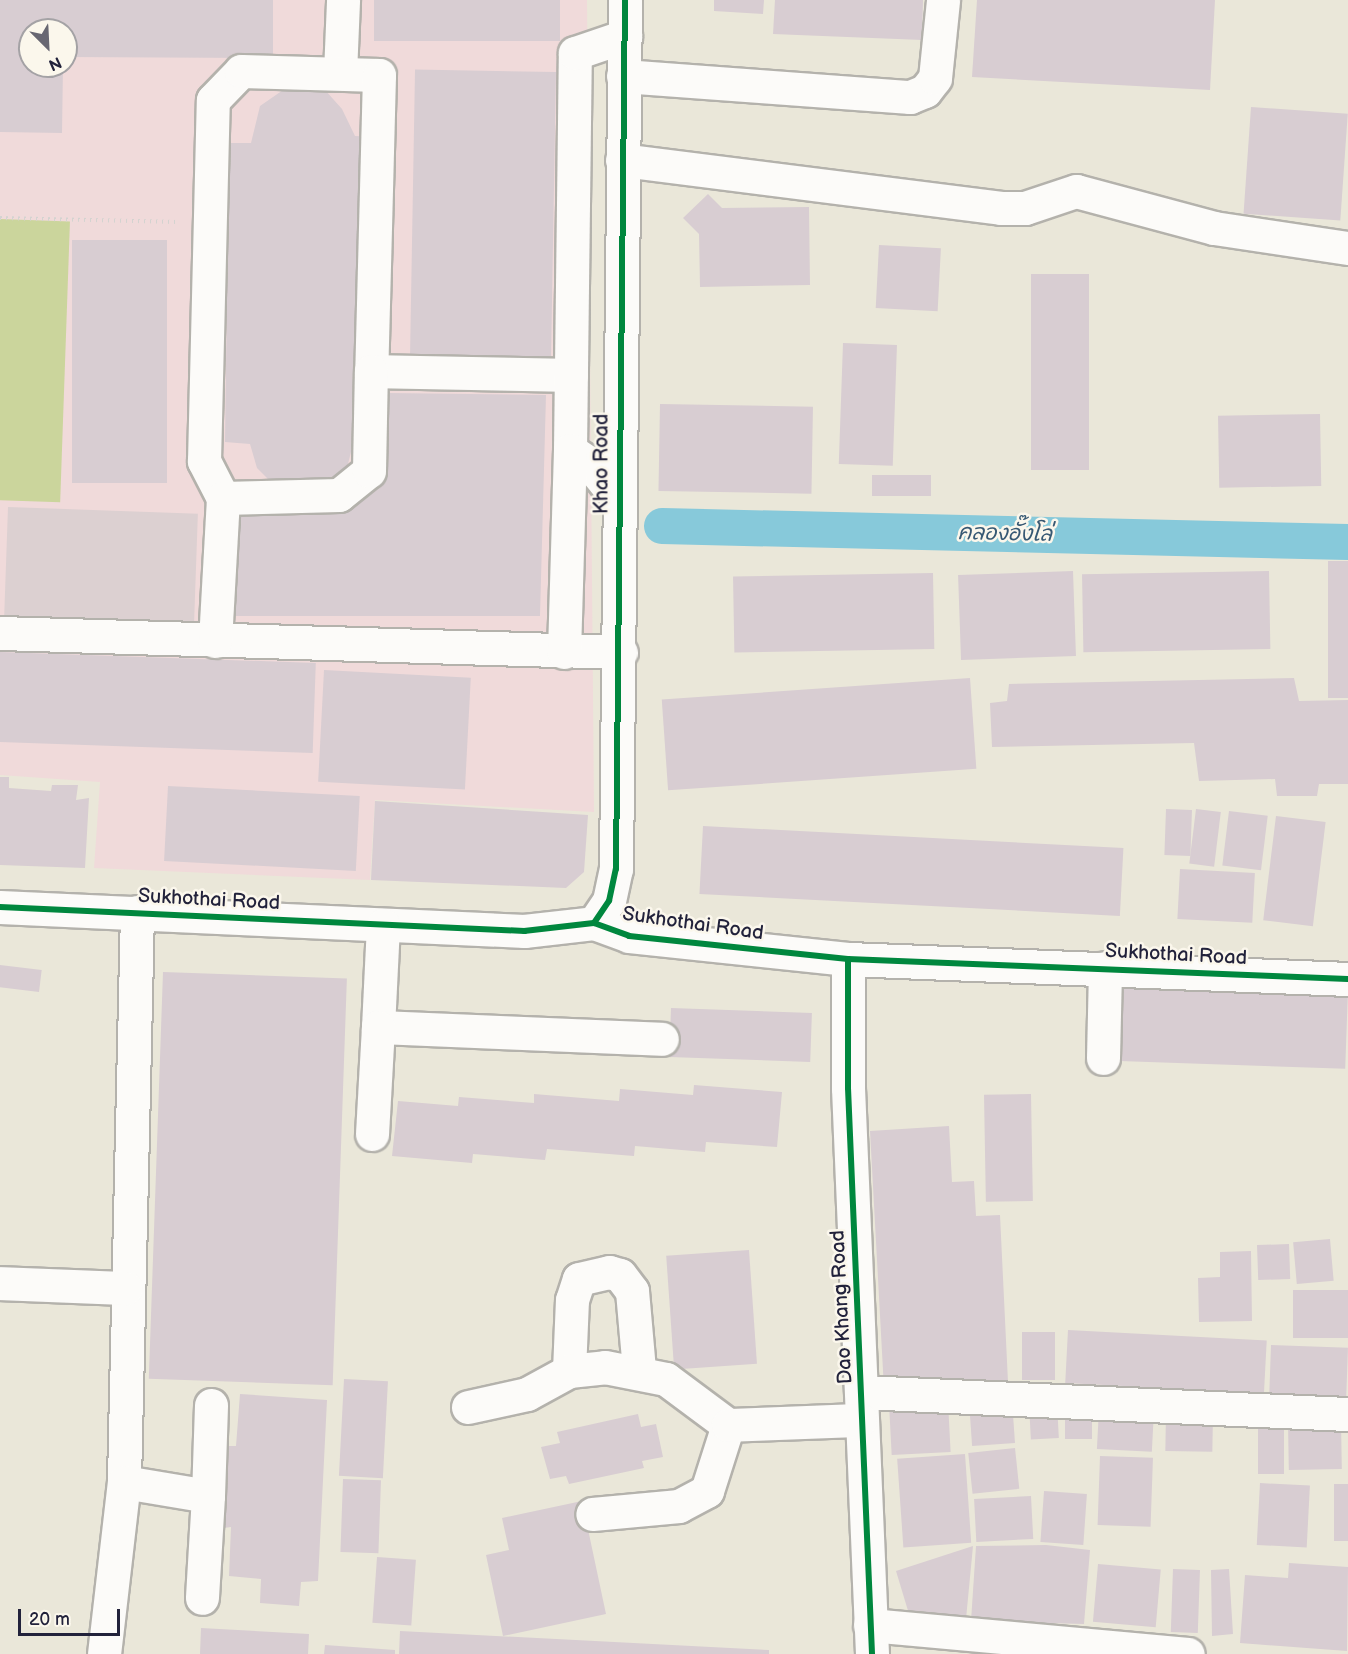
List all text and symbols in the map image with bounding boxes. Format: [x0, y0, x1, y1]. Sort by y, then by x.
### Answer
north arrow [18, 18, 78, 78]
text: N [45, 52, 64, 74]
street label: Khao Road [590, 414, 614, 514]
water label: คลองอั๊งโล่ [958, 521, 1052, 547]
street label: Sukhothai Road [137, 884, 281, 916]
street label: Sukhothai Road [621, 902, 765, 946]
street label: Sukhothai Road [1104, 939, 1248, 971]
street label: Dao Khang Road [826, 1229, 858, 1385]
scale bar [21, 1597, 123, 1635]
text: 20 m [29, 1609, 70, 1630]

